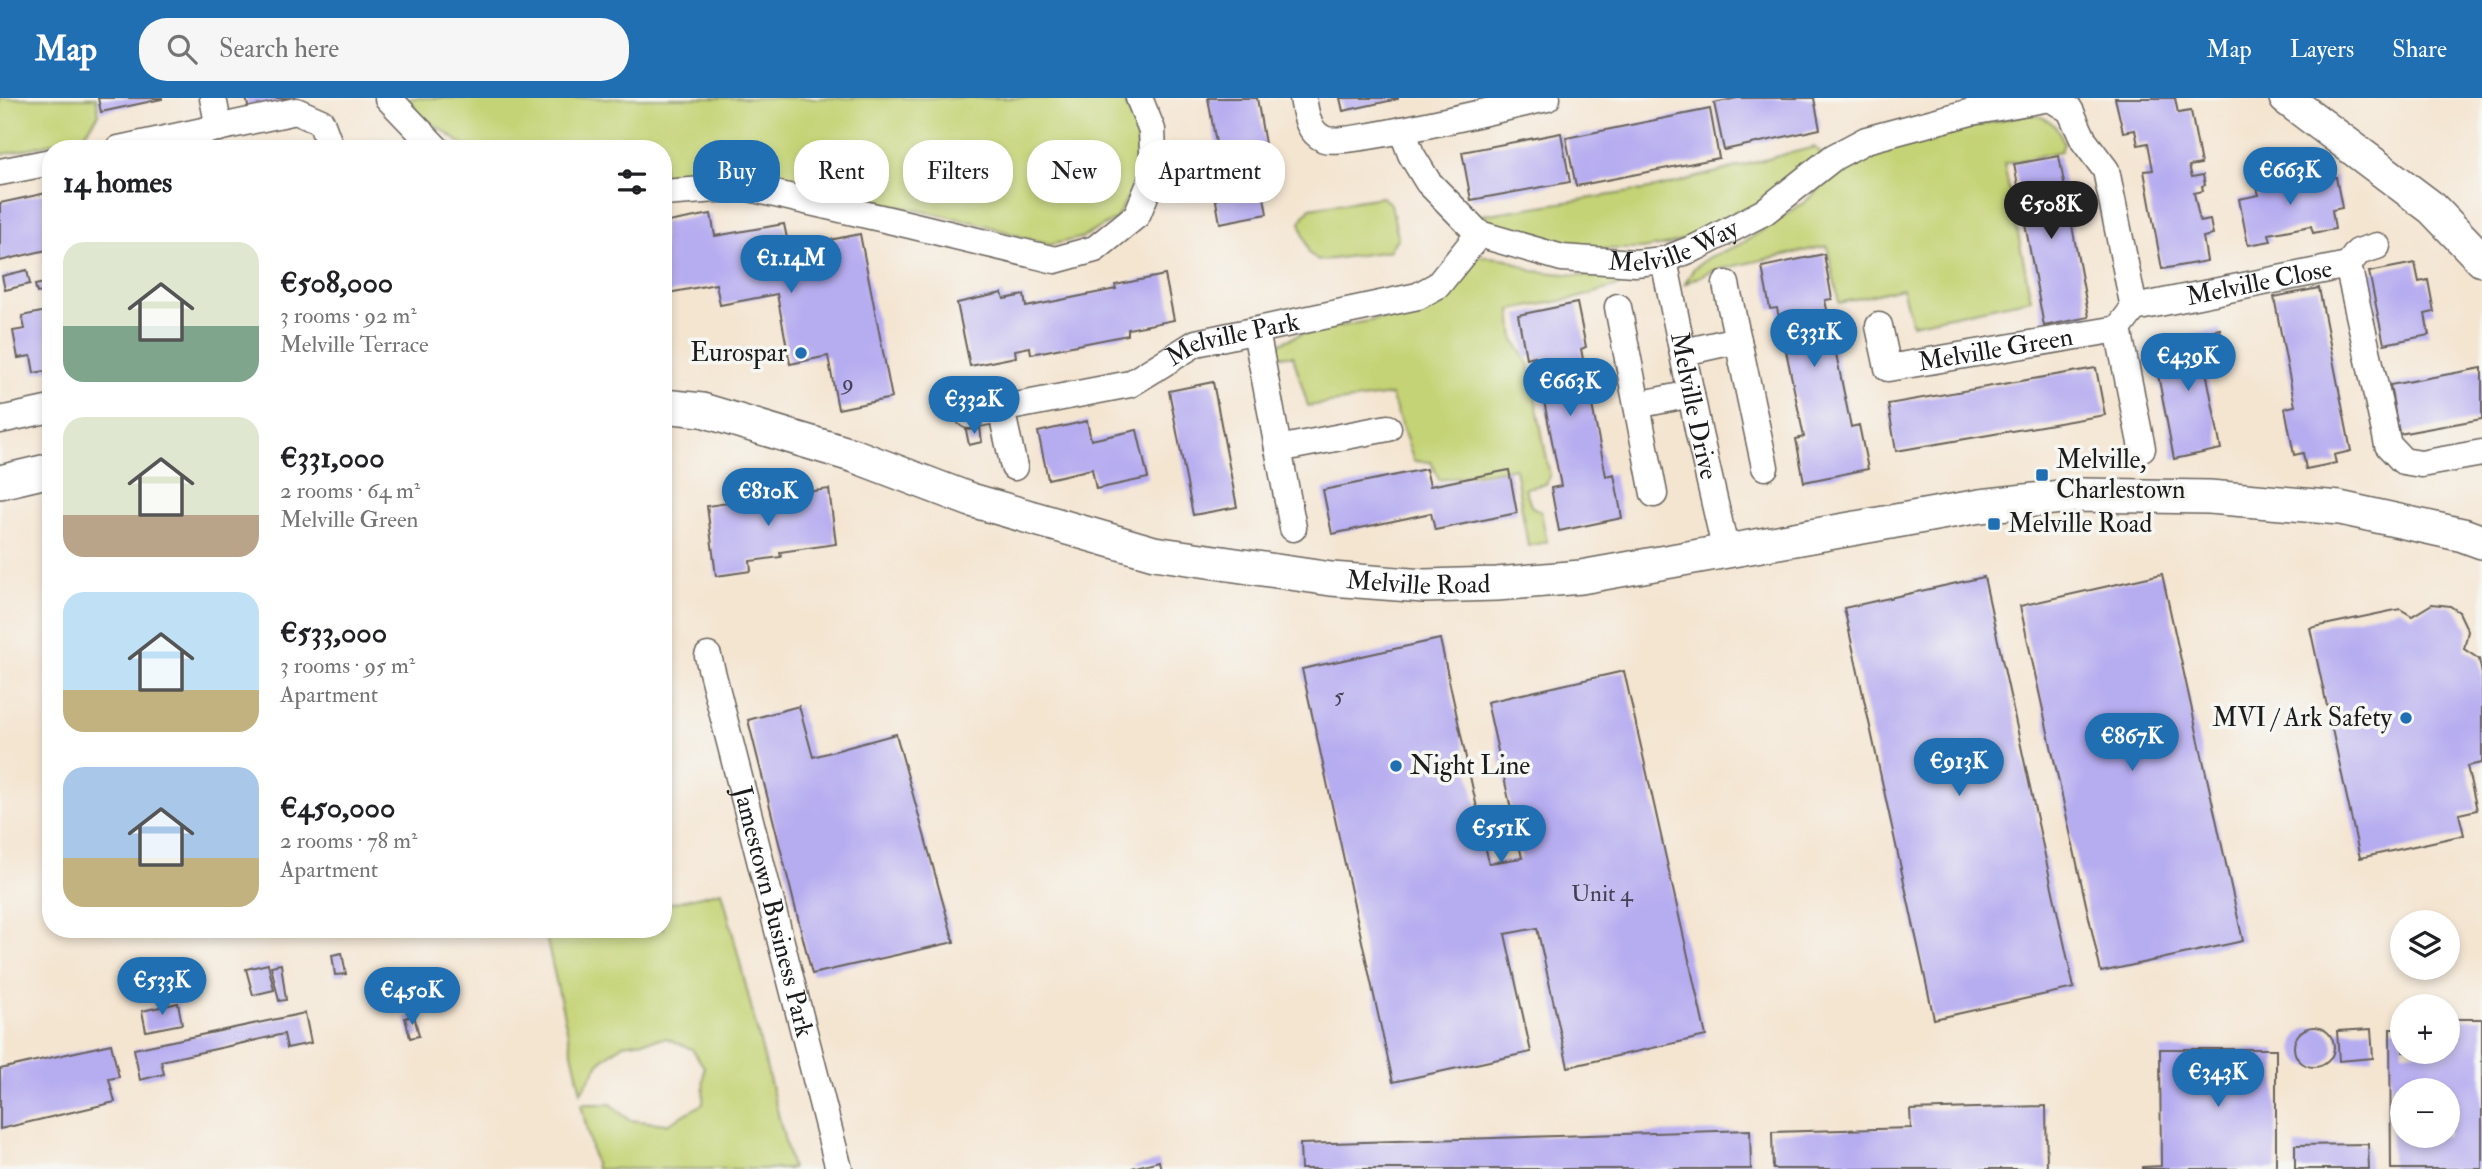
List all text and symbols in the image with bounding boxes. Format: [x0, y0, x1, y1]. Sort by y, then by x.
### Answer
search box [139, 18, 629, 81]
text: Map [35, 29, 97, 70]
icon: search [163, 30, 201, 68]
text: Search here [219, 33, 339, 65]
text: Map [2207, 34, 2252, 65]
text: Layers [2290, 34, 2354, 65]
text: Share [2392, 34, 2447, 65]
chip: Buy [693, 140, 780, 203]
chip: Rent [794, 140, 889, 203]
chip: Filters [903, 140, 1013, 203]
chip: New [1027, 140, 1121, 203]
chip: Apartment [1135, 140, 1285, 203]
pin: €663K [2241, 148, 2339, 207]
text: €663K [2259, 155, 2321, 184]
icon: filters [613, 163, 651, 201]
text: 14 homes [63, 164, 172, 201]
pin: €508K [2002, 181, 2100, 241]
text: €508K [2020, 189, 2082, 218]
street label: Melville Way [1607, 212, 1744, 279]
pin: €1.14M [734, 236, 848, 295]
text: €1.14M [757, 243, 826, 272]
street label: Melville Close [2184, 253, 2335, 313]
text: €508,000 [280, 264, 393, 301]
icon: home [119, 270, 203, 354]
text: 3 rooms · 92 m² [280, 301, 417, 330]
street label: Melville Park [1160, 305, 1303, 374]
pin: €331K [1765, 310, 1863, 369]
text: €331K [1786, 317, 1842, 346]
street label: Melville Green [1916, 321, 2075, 379]
text: Melville Terrace [280, 330, 429, 359]
street label: Melville Drive [1663, 330, 1725, 483]
pin: €439K [2139, 334, 2237, 393]
place label: Eurospar [690, 337, 787, 370]
text: €439K [2157, 341, 2219, 370]
marker: Eurospar [793, 345, 809, 361]
pin: €663K [1521, 358, 1619, 418]
text: €663K [1539, 366, 1601, 395]
house number: 9 [840, 368, 854, 397]
pin: €332K [925, 376, 1023, 436]
text: €332K [945, 384, 1003, 413]
text: €331,000 [280, 439, 385, 476]
place label: Melville, Charlestown [2056, 444, 2185, 506]
icon: home [119, 445, 203, 529]
marker: Melville, Charlestown [2034, 467, 2050, 483]
pin: €810K [719, 468, 817, 528]
text: 2 rooms · 64 m² [280, 476, 420, 505]
text: €810K [738, 476, 798, 505]
text: Melville Green [280, 505, 418, 534]
place label: Melville Road [2008, 508, 2152, 540]
marker: Melville Road [1986, 516, 2002, 532]
street label: Melville Road [1345, 564, 1491, 602]
text: €533,000 [280, 614, 387, 651]
icon: home [119, 620, 203, 704]
text: 3 rooms · 95 m² [280, 651, 415, 680]
text: Apartment [280, 680, 378, 709]
house number: 5 [1334, 681, 1344, 710]
place label: MVI / Ark Safety [2212, 702, 2393, 734]
marker: MVI / Ark Safety [2398, 710, 2414, 726]
pin: €867K [2083, 714, 2181, 773]
text: €867K [2101, 721, 2163, 750]
pin: €913K [1910, 738, 2008, 798]
text: €913K [1930, 746, 1988, 775]
place label: Night Line [1410, 750, 1530, 782]
marker: Night Line [1388, 758, 1404, 774]
street label: Jamestown Business Park [726, 782, 821, 1041]
text: €450,000 [280, 789, 395, 826]
icon: home [119, 795, 203, 879]
pin: €551K [1452, 806, 1550, 865]
text: €551K [1472, 813, 1530, 842]
text: 2 rooms · 78 m² [280, 826, 418, 855]
text: Apartment [280, 855, 378, 884]
house number: Unit 4 [1571, 879, 1634, 908]
map controls [2390, 910, 2460, 1148]
button: layers [2390, 910, 2460, 980]
pin: €533K [113, 958, 211, 1017]
text: €533K [133, 965, 191, 994]
pin: €450K [363, 968, 461, 1027]
text: €450K [380, 975, 444, 1004]
button: + [2390, 994, 2460, 1064]
pin: €343K [2169, 1049, 2267, 1109]
text: €343K [2188, 1057, 2248, 1086]
button: − [2390, 1078, 2460, 1148]

